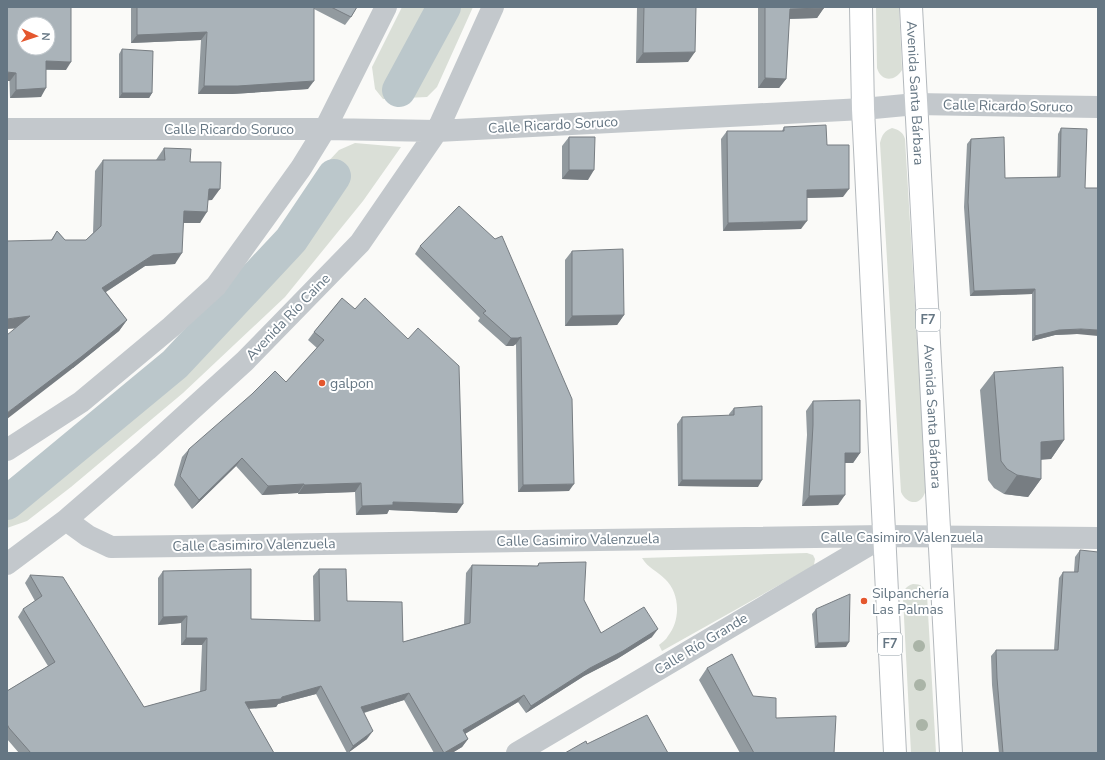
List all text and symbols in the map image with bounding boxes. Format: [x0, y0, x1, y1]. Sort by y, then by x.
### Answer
north arrow [16, 16, 56, 56]
street label: Avenida Santa Bárbara [902, 20, 929, 166]
text: N [38, 32, 53, 41]
street label: Calle Ricardo Soruco [943, 95, 1073, 117]
street label: Calle Ricardo Soruco [487, 112, 619, 138]
street label: Calle Ricardo Soruco [164, 120, 294, 139]
street label: Avenida Río Caine [242, 269, 334, 365]
road number: F7 [916, 309, 940, 331]
street label: Avenida Santa Bárbara [920, 344, 946, 489]
place label: galpon [330, 374, 374, 393]
marker: galpon [317, 378, 327, 388]
street label: Calle Casimiro Valenzuela [820, 528, 984, 547]
street label: Calle Casimiro Valenzuela [496, 529, 660, 551]
street label: Calle Casimiro Valenzuela [172, 534, 336, 556]
place label: Silpanchería Las Palmas [872, 584, 949, 619]
marker: Silpanchería Las Palmas [859, 596, 869, 606]
street label: Calle Río Grande [651, 609, 751, 679]
road number: F7 [878, 633, 902, 655]

